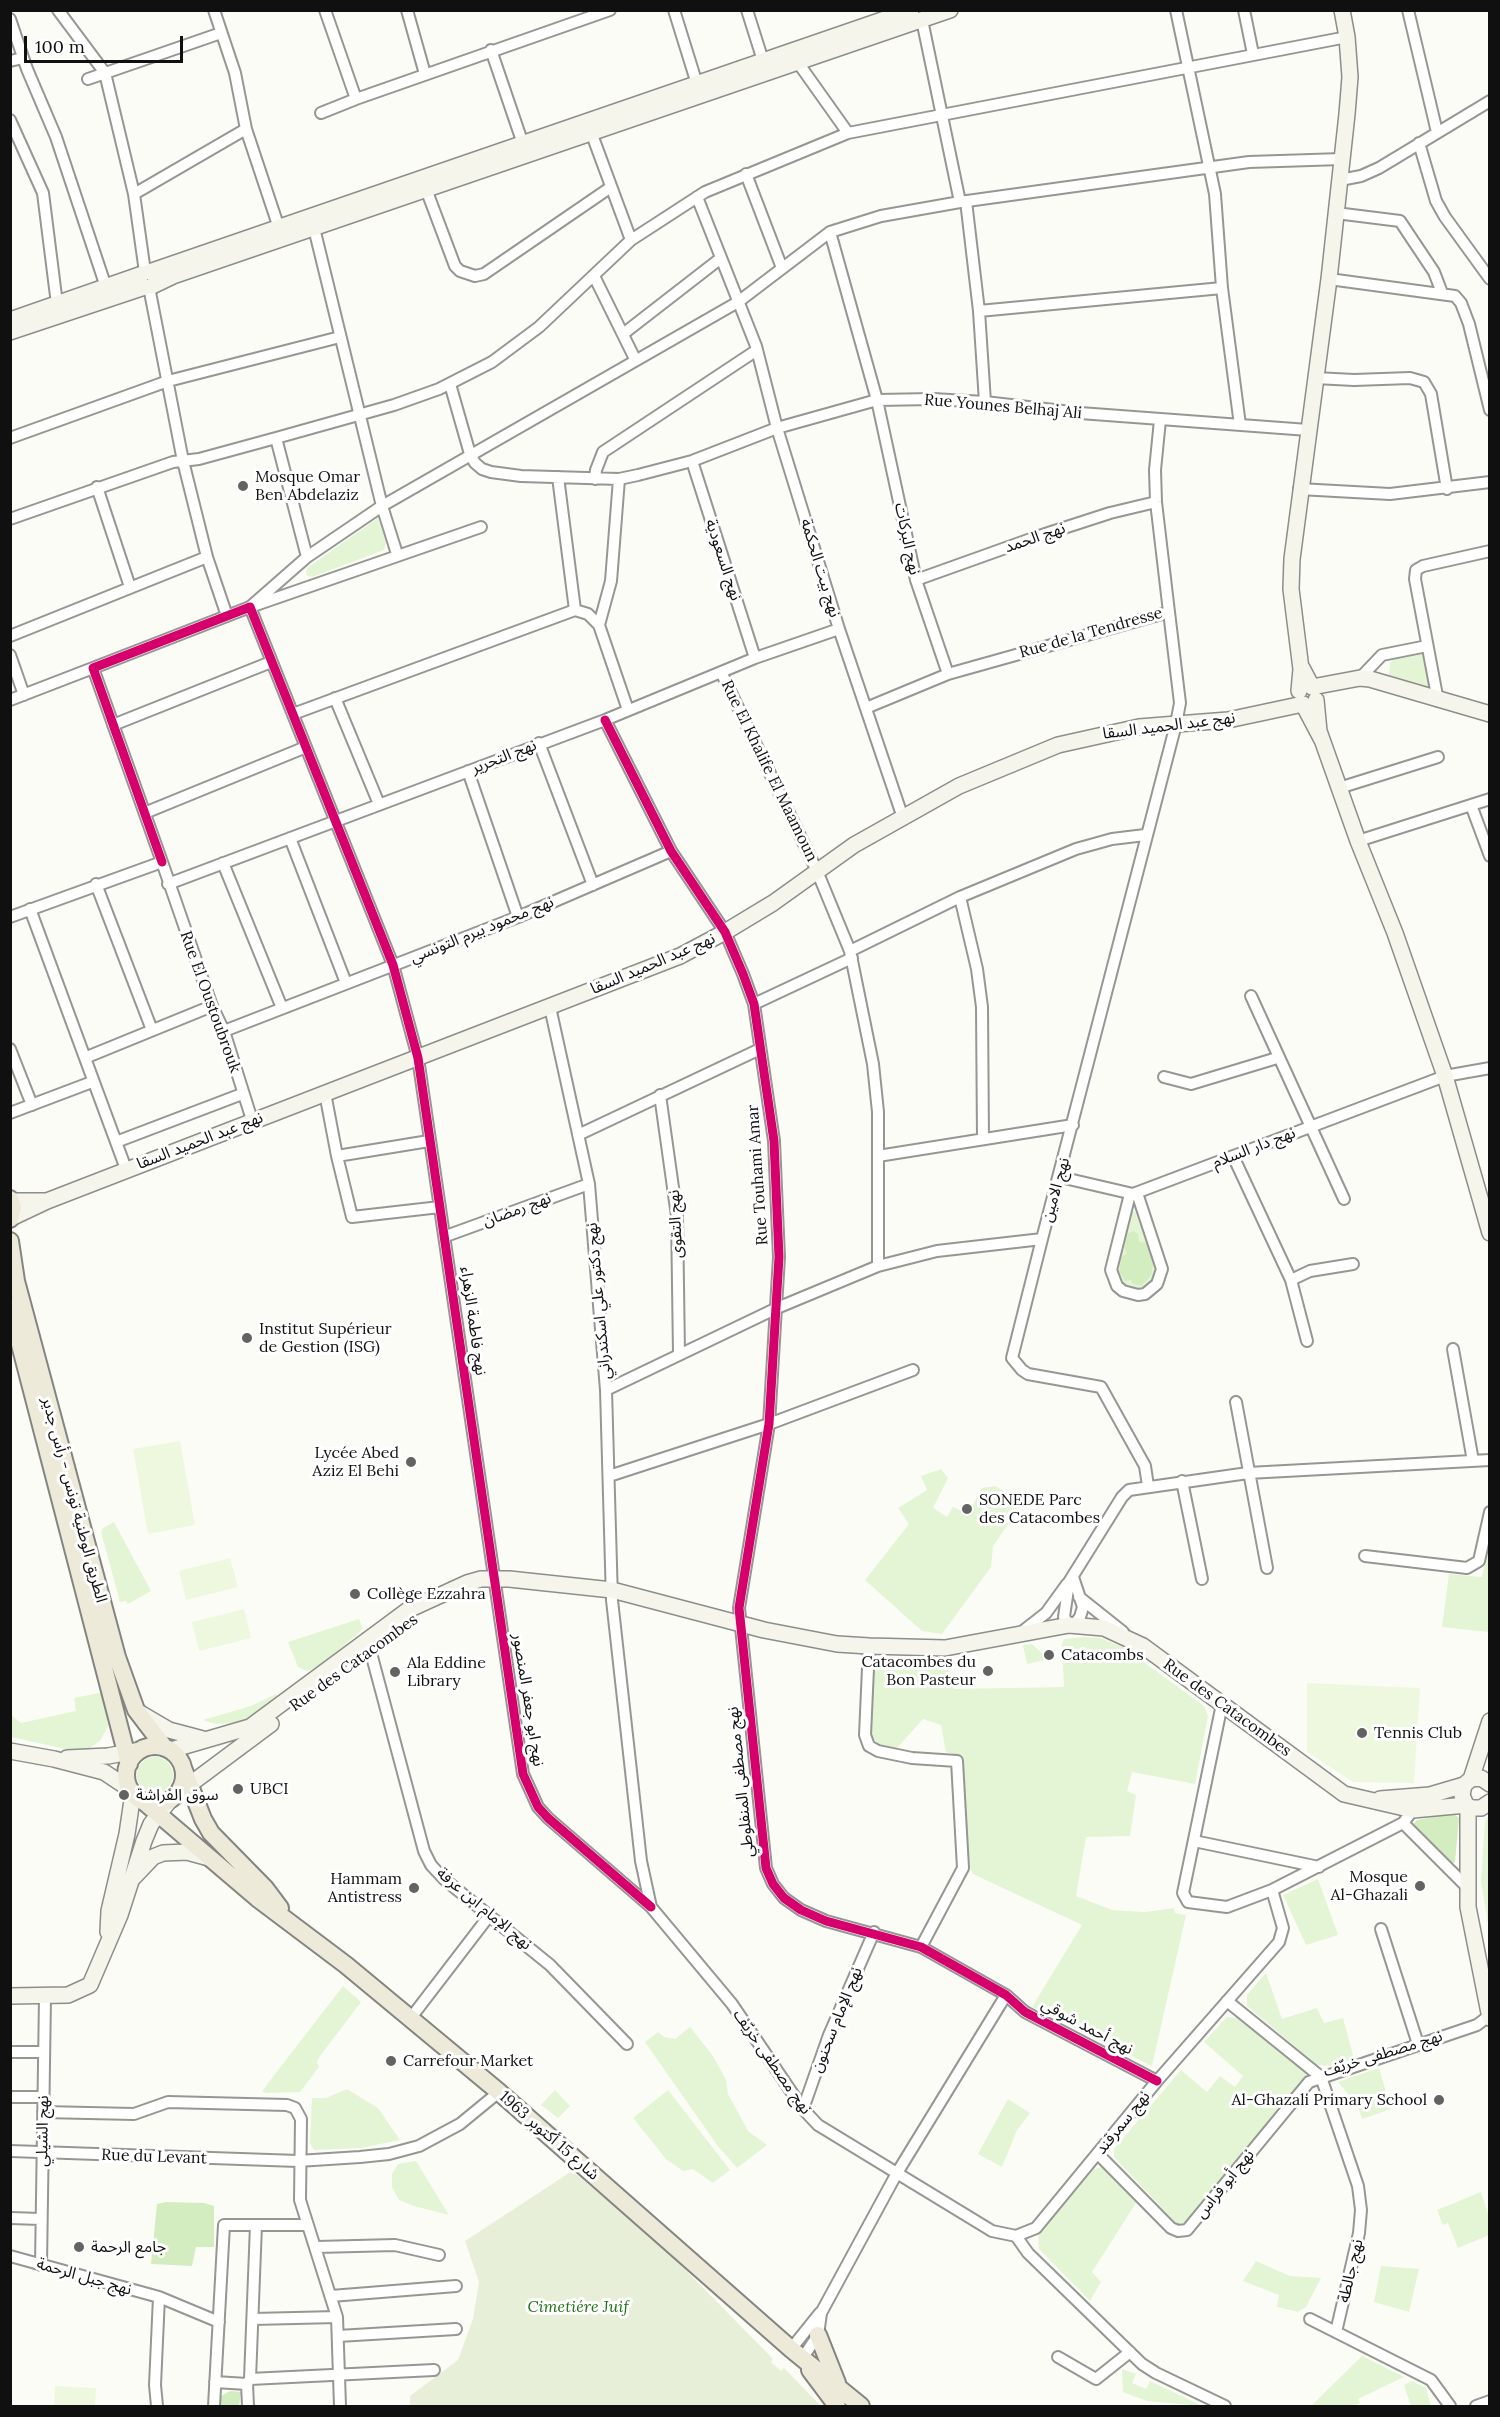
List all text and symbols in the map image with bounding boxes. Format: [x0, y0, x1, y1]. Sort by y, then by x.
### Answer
scale bar [27, 24, 186, 62]
text: 100 m [35, 35, 85, 58]
street label: Rue Younes Belhaj Ali [923, 391, 1083, 423]
place label: Mosque Omar Ben Abdelaziz [255, 467, 360, 505]
marker: Mosque Omar Ben Abdelaziz [236, 479, 250, 493]
street label: نهج البركات [890, 501, 924, 577]
street label: نهج بيت الحكمة [796, 516, 844, 620]
street label: نهج السعودية [701, 517, 745, 603]
street label: نهج الحمد [1002, 519, 1068, 557]
street label: Rue de la Tendresse [1017, 603, 1165, 663]
street label: Rue El Khalife El Maamoun [717, 677, 821, 865]
street label: نهج عبد الحميد السقا [1102, 708, 1236, 744]
street label: نهج التحرير [469, 736, 539, 778]
street label: نهج محمود بيرم التونسي [407, 892, 557, 968]
street label: Rue El Oustoubrouk [175, 929, 245, 1075]
street label: نهج عبد الحميد السقا [588, 929, 718, 999]
street label: Rue Touhami Amar [743, 1104, 773, 1246]
street label: نهج عبد الحميد السقا [134, 1108, 266, 1174]
street label: نهج دار السلام [1210, 1123, 1298, 1173]
street label: نهج الامين [1038, 1156, 1074, 1224]
street label: نهج رمضان [480, 1189, 554, 1231]
street label: نهج التقوى [665, 1189, 687, 1259]
street label: نهج دكتور علي اسكندراني [583, 1222, 615, 1380]
street label: نهج فاطمة الزهراء [456, 1265, 490, 1377]
place label: Institut Supérieur de Gestion (ISG) [259, 1319, 392, 1357]
marker: Institut Supérieur de Gestion (ISG) [240, 1331, 254, 1345]
street label: الطريق الوطنية تونس - رأس جدير [37, 1395, 111, 1605]
place label: Lycée Abed Aziz El Behi [312, 1443, 399, 1481]
marker: Lycée Abed Aziz El Behi [404, 1455, 418, 1469]
place label: SONEDE Parc des Catacombes [979, 1490, 1100, 1528]
marker: SONEDE Parc des Catacombes [960, 1502, 974, 1516]
place label: Collège Ezzahra [367, 1584, 486, 1604]
marker: Collège Ezzahra [348, 1587, 362, 1601]
street label: Rue des Catacombes [286, 1610, 422, 1716]
street label: نهج ابو جعفر المنصور [508, 1632, 548, 1768]
place label: Catacombs [1061, 1645, 1144, 1665]
marker: Catacombs [1042, 1648, 1056, 1662]
place label: Catacombes du Bon Pasteur [861, 1652, 976, 1690]
place label: Ala Eddine Library [407, 1653, 486, 1691]
street label: Rue des Catacombes [1159, 1655, 1295, 1761]
marker: Catacombes du Bon Pasteur [981, 1664, 995, 1678]
marker: Ala Eddine Library [388, 1665, 402, 1679]
street label: نهج مصطفى المنفلوطي [724, 1706, 758, 1858]
place label: Tennis Club [1374, 1723, 1462, 1743]
marker: Tennis Club [1355, 1726, 1369, 1740]
place label: UBCI [250, 1779, 289, 1799]
marker: UBCI [231, 1782, 245, 1796]
place label: سوق الفراشة [136, 1785, 219, 1805]
marker: سوق الفراشة [117, 1788, 131, 1802]
street label: نهج الإمام ابن عرفة [433, 1864, 535, 1954]
place label: Mosque Al-Ghazali [1331, 1867, 1408, 1905]
place label: Hammam Antistress [328, 1869, 402, 1907]
marker: Mosque Al-Ghazali [1413, 1879, 1427, 1893]
marker: Hammam Antistress [407, 1881, 421, 1895]
street label: نهج الإمام سحنون [807, 1965, 867, 2075]
street label: نهج أحمد شوقي [1038, 1995, 1136, 2059]
street label: نهج مصطفى خريّف [729, 2006, 815, 2118]
street label: نهج مصطفى خريّف [1321, 2027, 1445, 2081]
place label: Carrefour Market [403, 2051, 533, 2071]
marker: Carrefour Market [384, 2054, 398, 2068]
street label: شارع 15 أكتوبر 1963 [495, 2087, 603, 2185]
street label: نهج سمرقند [1092, 2088, 1154, 2158]
place label: Al-Ghazali Primary School [1232, 2090, 1427, 2110]
marker: Al-Ghazali Primary School [1432, 2093, 1446, 2107]
street label: نهج الشيلي [33, 2095, 53, 2167]
street label: Rue du Levant [101, 2146, 207, 2168]
street label: نهج أبو فراس [1191, 2146, 1259, 2222]
place label: جامع الرحمة [91, 2237, 166, 2257]
street label: نهج جالطة [1334, 2237, 1368, 2305]
marker: جامع الرحمة [72, 2240, 86, 2254]
street label: نهج جبل الرحمة [34, 2254, 134, 2300]
park label: Cimetiére Juif [527, 2297, 629, 2317]

